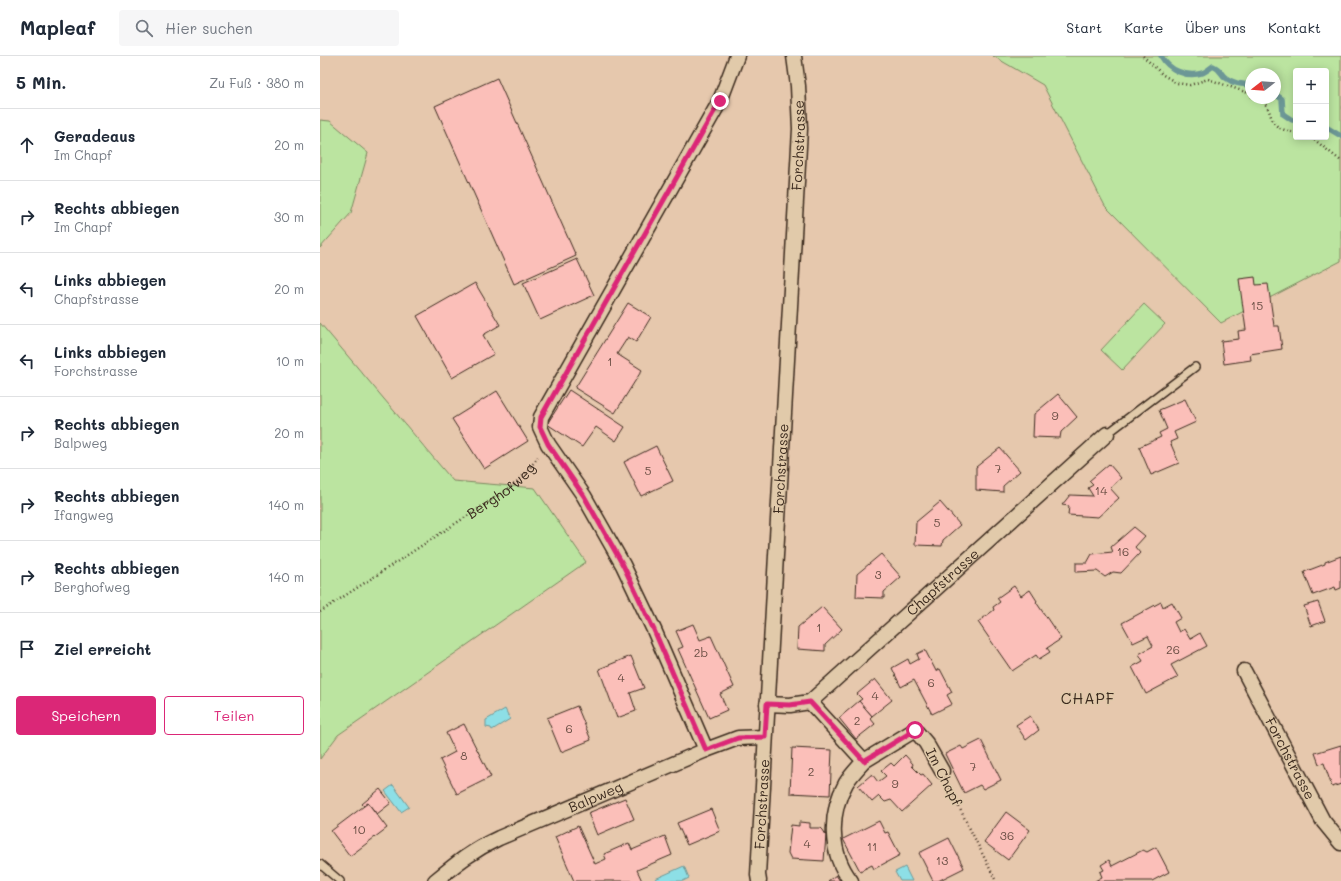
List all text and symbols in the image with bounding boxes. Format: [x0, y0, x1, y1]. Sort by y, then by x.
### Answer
search box [119, 10, 399, 46]
text: Mapleaf [20, 15, 95, 40]
icon: search [133, 17, 155, 39]
text: Hier suchen [165, 18, 253, 38]
text: Start [1066, 18, 1102, 37]
text: Karte [1124, 18, 1163, 37]
text: Über uns [1185, 18, 1246, 37]
text: Kontakt [1268, 18, 1321, 37]
north arrow [1245, 68, 1281, 104]
map controls [1293, 68, 1329, 140]
button: + [1293, 68, 1329, 104]
text: 5 Min. [16, 71, 67, 93]
text: Zu Fuß · 380 m [209, 74, 304, 91]
route end [711, 92, 729, 110]
street label: Forchstrasse [787, 100, 809, 191]
button: − [1293, 104, 1329, 140]
text: Geradeaus [54, 126, 135, 146]
icon: ahead [16, 134, 38, 156]
text: 20 m [274, 136, 304, 153]
text: Im Chapf [54, 146, 112, 163]
text: Rechts abbiegen [54, 198, 179, 218]
icon: right [16, 206, 38, 228]
text: 30 m [274, 208, 304, 225]
text: Im Chapf [54, 218, 112, 235]
text: Links abbiegen [54, 270, 166, 290]
icon: left [16, 278, 38, 300]
text: 20 m [274, 280, 304, 297]
text: Chapfstrasse [54, 290, 139, 307]
house number: 15 [1251, 297, 1263, 313]
text: Links abbiegen [54, 342, 166, 362]
icon: left [16, 350, 38, 372]
text: 10 m [276, 352, 304, 369]
house number: 1 [607, 353, 613, 369]
text: Forchstrasse [54, 362, 138, 379]
house number: 9 [1051, 407, 1059, 423]
text: Rechts abbiegen [54, 414, 179, 434]
icon: right [16, 422, 38, 444]
street label: Forchstrasse [768, 423, 792, 514]
text: 20 m [274, 424, 304, 441]
text: Balpweg [54, 434, 107, 451]
street label: Berghofweg [463, 459, 539, 523]
house number: 7 [995, 460, 1002, 476]
house number: 5 [645, 462, 652, 478]
house number: 14 [1095, 482, 1107, 498]
text: Rechts abbiegen [54, 486, 179, 506]
icon: right [16, 494, 38, 516]
text: 140 m [268, 496, 304, 513]
text: Ifangweg [54, 506, 113, 523]
house number: 5 [934, 514, 941, 530]
house number: 16 [1117, 543, 1129, 559]
street label: Chapfstrasse [902, 544, 983, 620]
text: Rechts abbiegen [54, 558, 179, 578]
icon: right [16, 566, 38, 588]
house number: 3 [874, 566, 882, 582]
text: 140 m [268, 568, 304, 585]
text: Berghofweg [54, 578, 130, 595]
house number: 1 [816, 619, 822, 635]
icon: arrive [16, 638, 38, 660]
text: Ziel erreicht [54, 639, 151, 659]
house number: 26 [1166, 641, 1180, 657]
house number: 2b [694, 644, 708, 660]
house number: 4 [617, 669, 625, 685]
house number: 6 [927, 674, 935, 690]
house number: 4 [871, 687, 879, 703]
district label: CHAPF [1061, 688, 1115, 708]
button: Speichern [16, 696, 156, 735]
button: Teilen [164, 696, 304, 735]
house number: 2 [854, 712, 860, 728]
street label: Forchstrasse [1261, 714, 1320, 803]
house number: 6 [565, 720, 573, 736]
route start [906, 721, 924, 739]
street label: Im Chapf [922, 745, 967, 809]
house number: 8 [460, 747, 468, 763]
house number: 7 [970, 758, 977, 774]
street label: Forchstrasse [749, 759, 774, 850]
house number: 2 [808, 763, 814, 779]
house number: 9 [891, 775, 899, 791]
street label: Balpweg [565, 777, 625, 817]
house number: 10 [353, 821, 366, 837]
house number: 36 [1000, 827, 1014, 843]
house number: 4 [803, 835, 811, 851]
house number: 11 [867, 838, 877, 854]
house number: 13 [936, 852, 948, 868]

